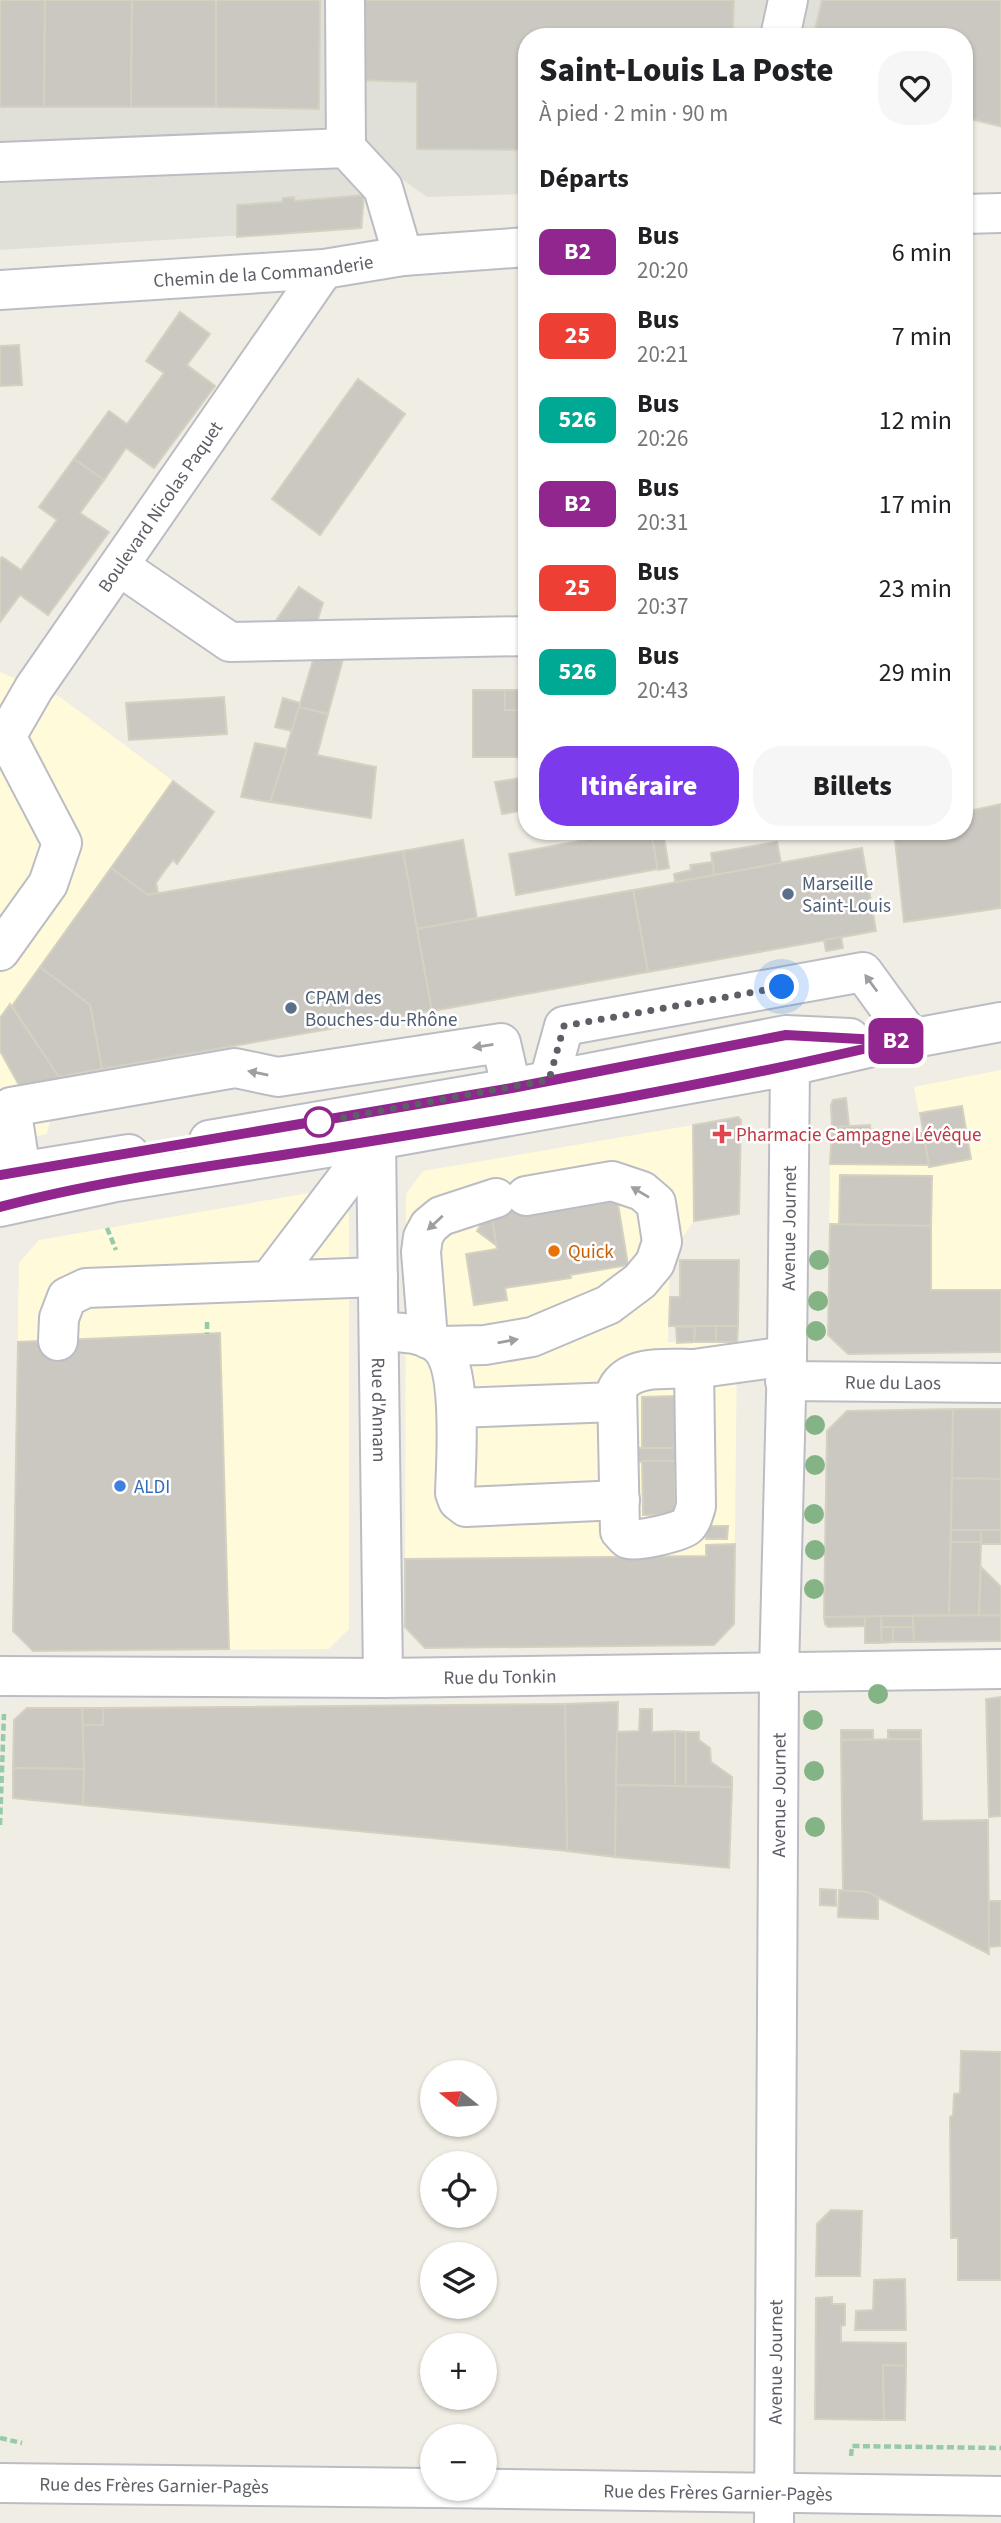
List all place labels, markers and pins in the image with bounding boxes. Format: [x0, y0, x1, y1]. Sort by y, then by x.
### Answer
place label: Marseille Saint-Louis [802, 871, 891, 920]
marker: Marseille Saint-Louis [780, 886, 796, 902]
place label: CPAM des Bouches-du-Rhône [305, 985, 457, 1034]
marker: CPAM des Bouches-du-Rhône [283, 1000, 299, 1016]
unlabelled marker [304, 1107, 334, 1137]
place label: Pharmacie Campagne Lévêque [736, 1122, 981, 1149]
marker: Pharmacie Campagne Lévêque [714, 1126, 730, 1142]
place label: Quick [568, 1239, 614, 1266]
marker: Quick [546, 1243, 562, 1259]
place label: ALDI [134, 1474, 170, 1501]
marker: ALDI [112, 1478, 128, 1494]

